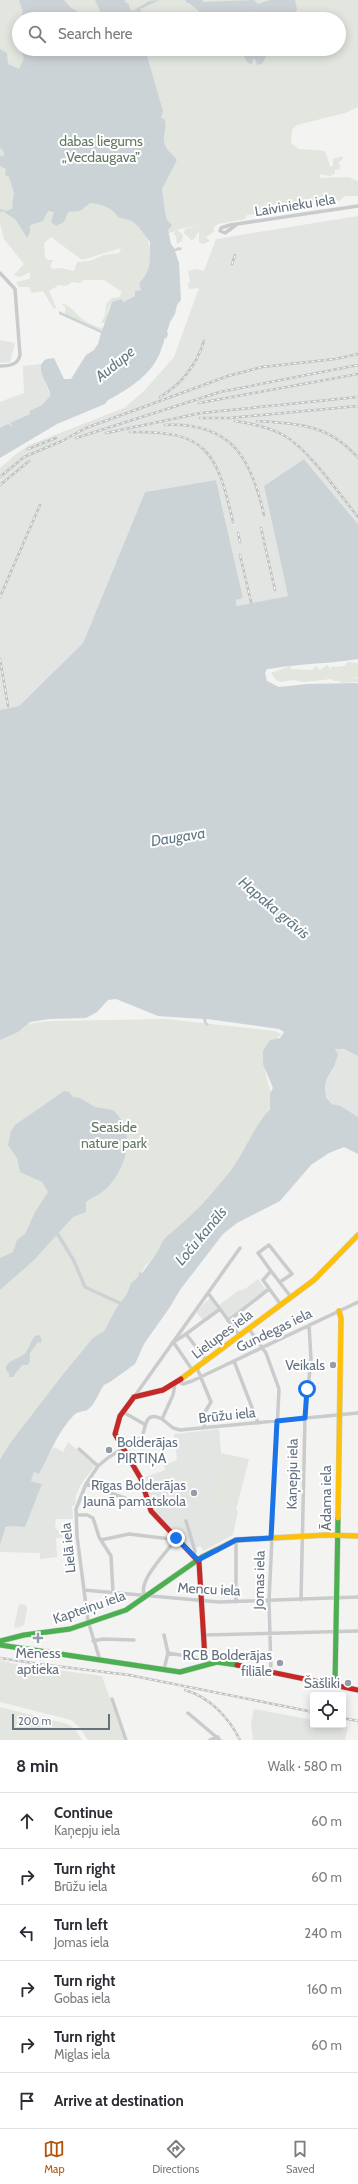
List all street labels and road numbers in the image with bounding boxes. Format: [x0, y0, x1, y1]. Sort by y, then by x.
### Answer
street label: Laivinieku iela [253, 190, 337, 220]
street label: Gundegas iela [233, 1304, 315, 1356]
street label: Lielupes iela [188, 1305, 256, 1363]
street label: Brūžu iela [198, 1403, 257, 1427]
street label: Kaņepju iela [282, 1438, 302, 1510]
street label: Ādama iela [317, 1465, 335, 1531]
street label: Lielā iela [56, 1522, 80, 1574]
street label: Jomas iela [249, 1550, 269, 1611]
street label: Mencu iela [177, 1578, 241, 1600]
street label: Kapteiņu iela [50, 1586, 128, 1628]

